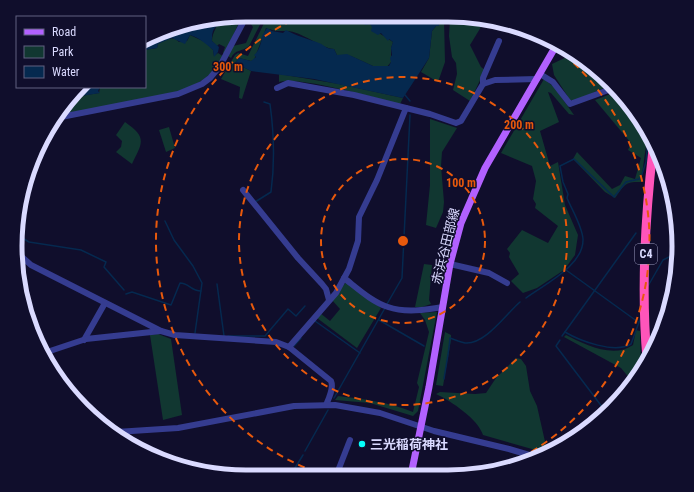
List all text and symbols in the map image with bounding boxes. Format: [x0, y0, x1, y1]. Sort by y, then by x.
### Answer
legend [16, 16, 146, 88]
text: Road [52, 25, 76, 39]
text: Park [52, 45, 74, 59]
text: 300 m [213, 60, 243, 74]
text: Water [52, 65, 80, 79]
text: 200 m [504, 118, 534, 132]
text: 100 m [446, 176, 476, 190]
street label: 赤浜谷田部線 [429, 206, 462, 286]
centre of rings [396, 234, 410, 248]
road number: C4 [635, 244, 657, 264]
place label: 三光稲荷神社 [370, 437, 448, 452]
marker: 三光稲荷神社 [357, 439, 367, 449]

